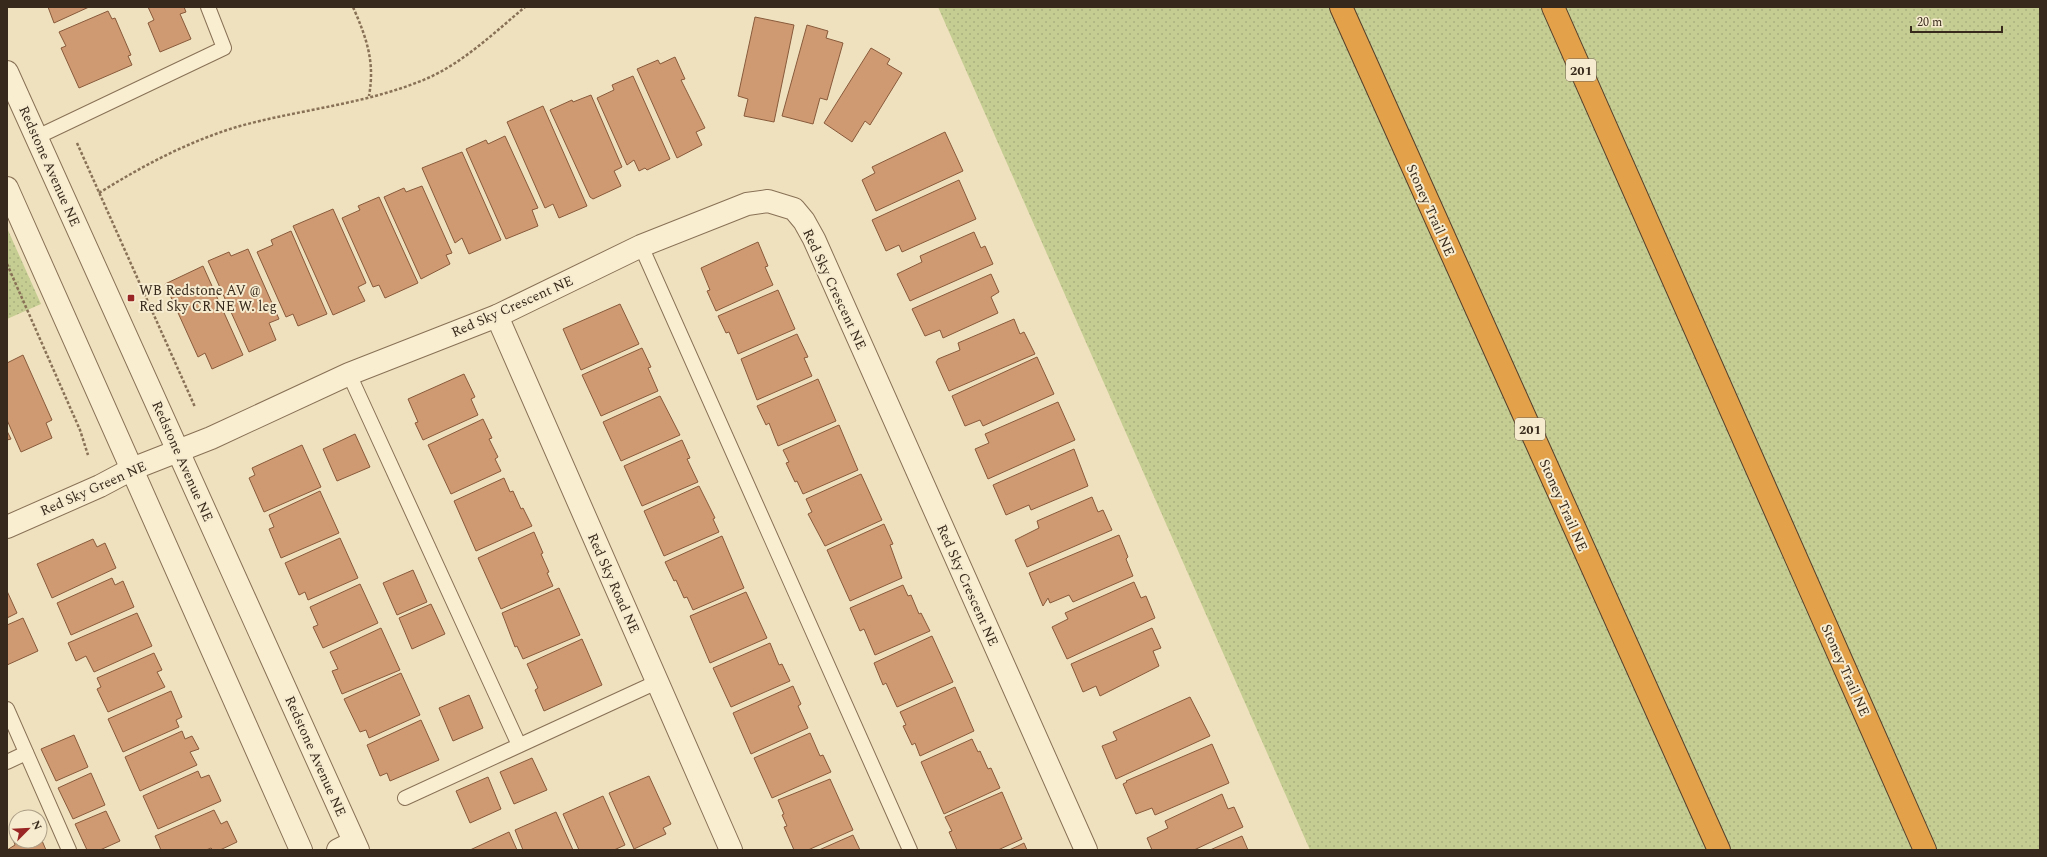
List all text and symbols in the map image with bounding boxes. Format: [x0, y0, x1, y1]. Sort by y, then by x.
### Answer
scale bar [1911, 8, 2002, 34]
text: 20 m [1917, 13, 1942, 32]
road number: 201 [1566, 59, 1596, 81]
street label: Redstone Avenue NE [13, 102, 86, 230]
street label: Stoney Trail NE [1401, 161, 1460, 260]
street label: Red Sky Crescent NE [797, 225, 872, 353]
street label: Red Sky Crescent NE [448, 270, 577, 343]
place label: WB Redstone AV @ Red Sky CR NE W. leg [139, 280, 277, 317]
marker: WB Redstone AV @ Red Sky CR NE W. leg [126, 293, 136, 303]
street label: Redstone Avenue NE [146, 397, 219, 525]
road number: 201 [1515, 418, 1545, 440]
street label: Red Sky Green NE [37, 456, 150, 521]
street label: Stoney Trail NE [1534, 456, 1593, 555]
street label: Red Sky Crescent NE [931, 521, 1004, 650]
street label: Red Sky Road NE [582, 530, 645, 637]
street label: Stoney Trail NE [1816, 621, 1875, 720]
street label: Redstone Avenue NE [279, 692, 352, 820]
north arrow [8, 809, 48, 849]
text: N [27, 818, 46, 833]

